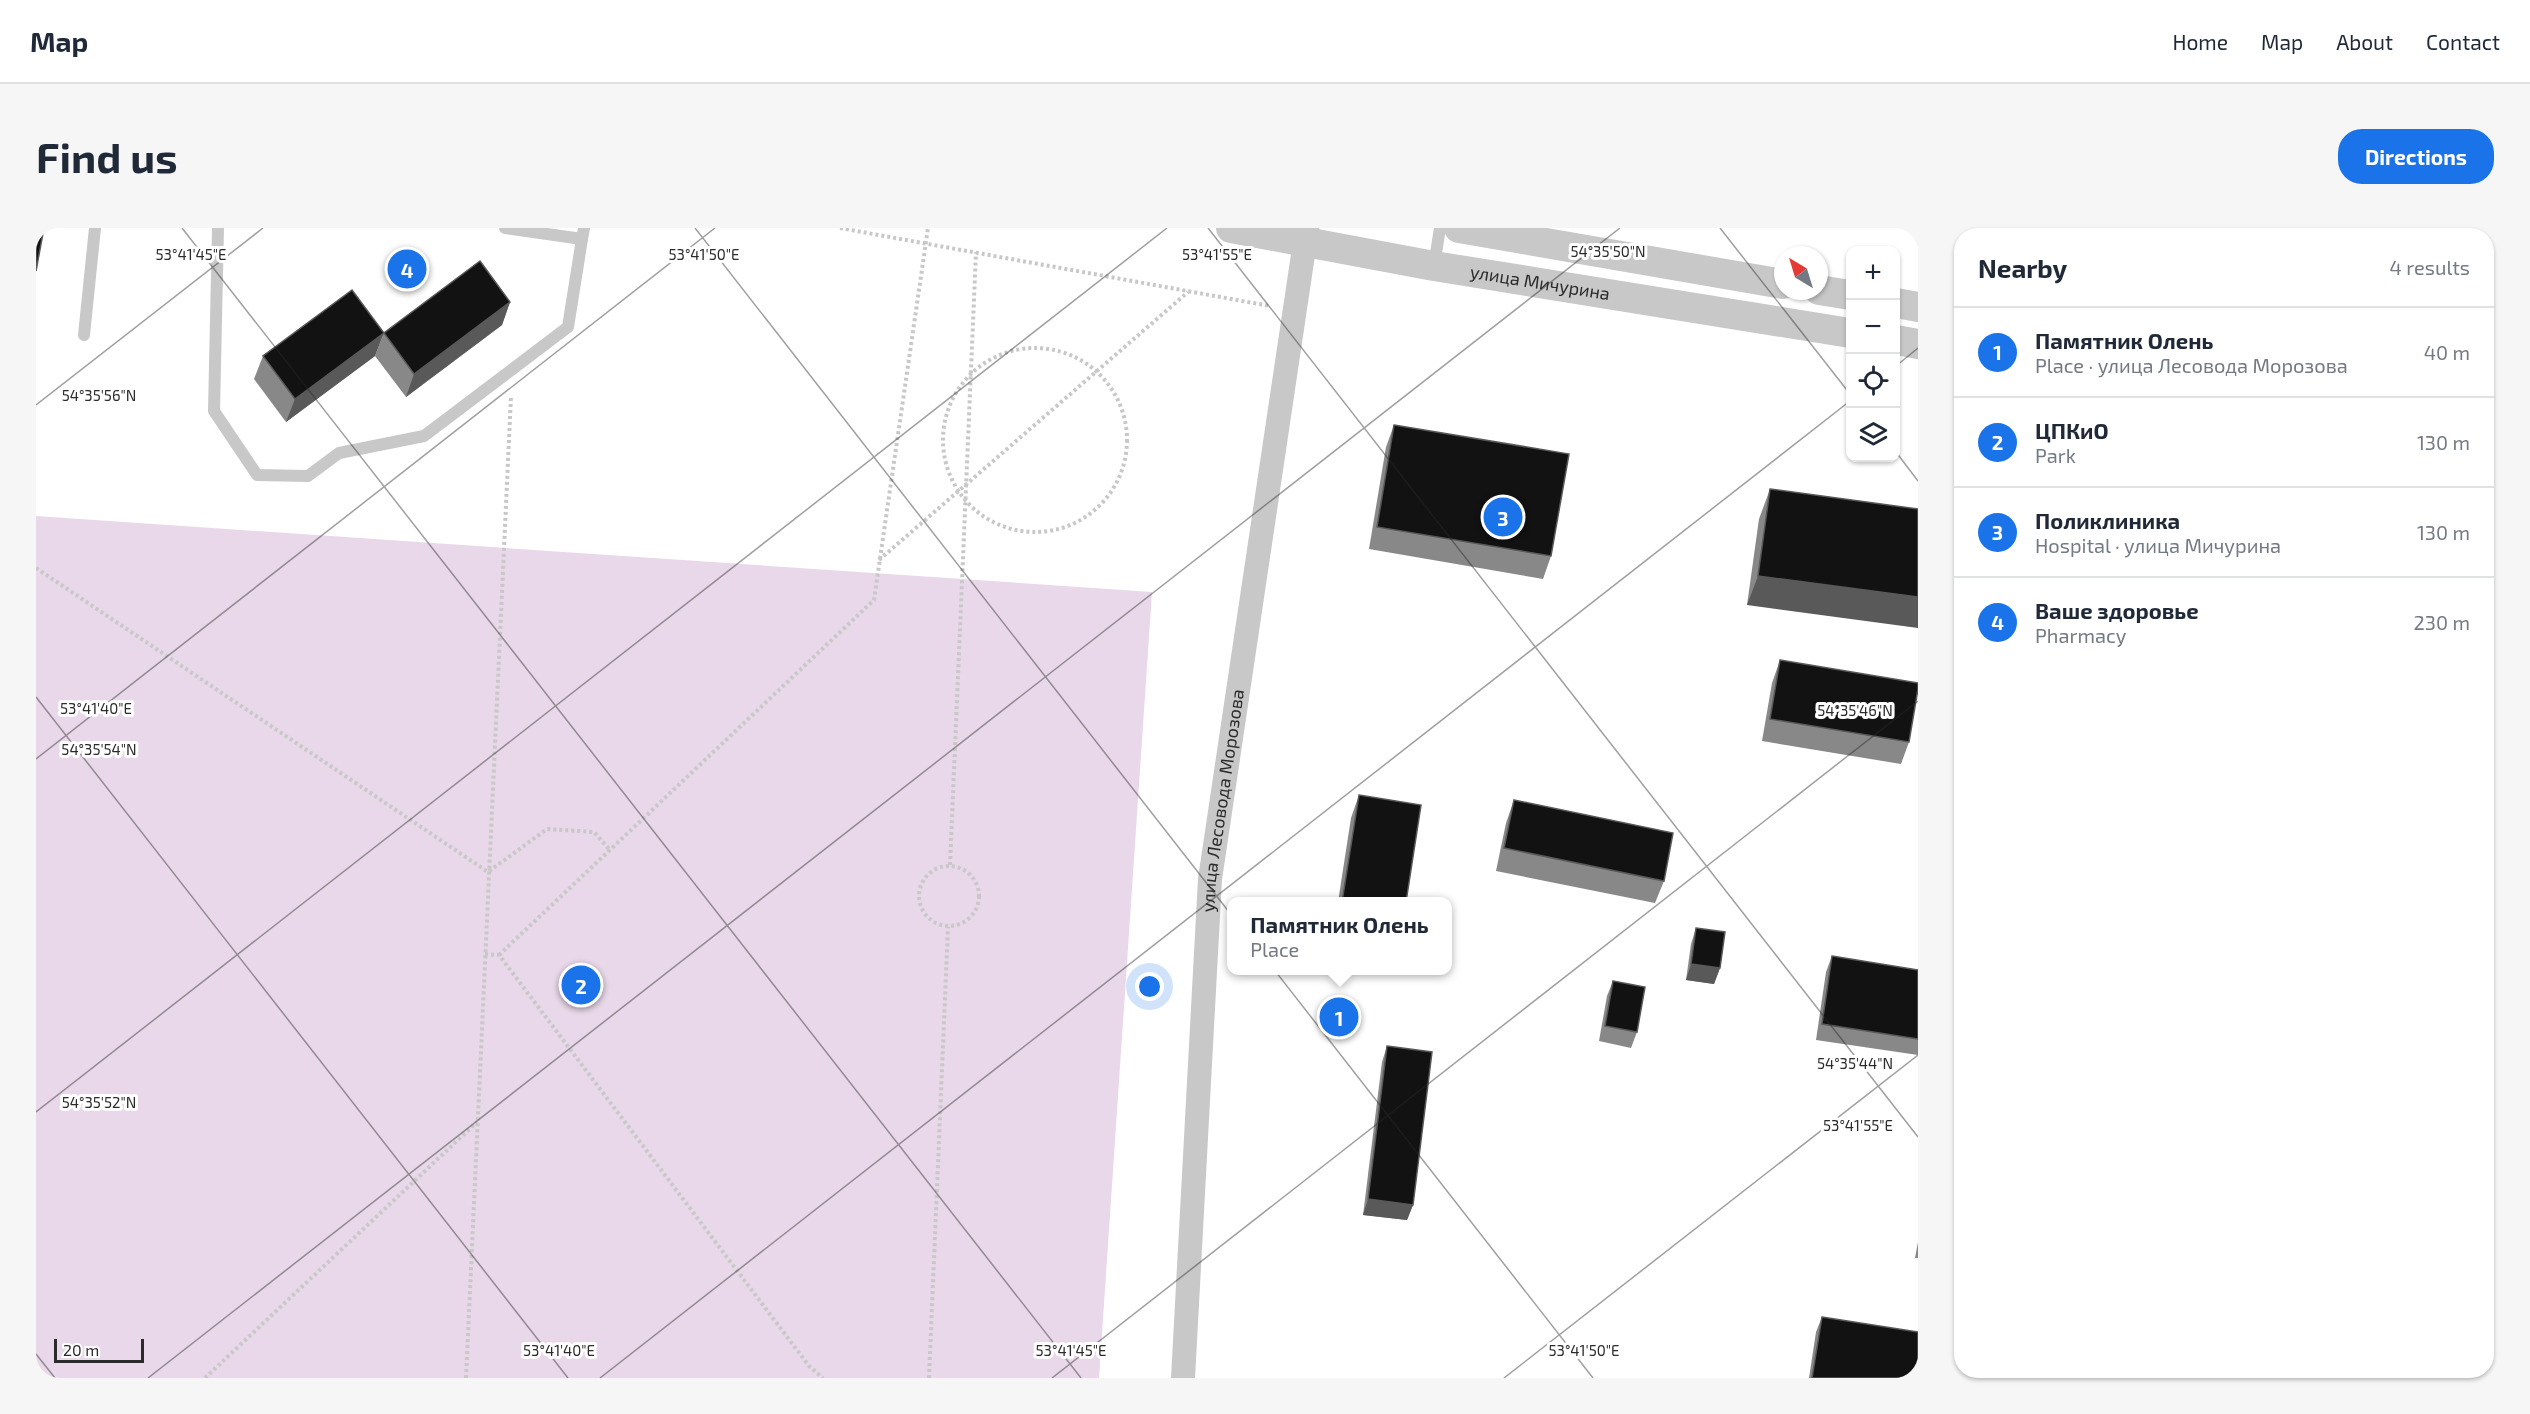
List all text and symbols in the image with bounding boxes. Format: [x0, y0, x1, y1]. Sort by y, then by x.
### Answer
text: Map [30, 24, 88, 58]
text: Home [2172, 29, 2228, 54]
text: Map [2261, 29, 2303, 54]
text: About [2336, 29, 2393, 54]
text: Contact [2426, 29, 2500, 54]
button: Directions [2338, 129, 2494, 184]
text: Find us [36, 131, 178, 181]
text: 54°35'50"N [1570, 242, 1646, 260]
text: 53°41'45"E [156, 245, 226, 263]
text: 53°41'50"E [669, 245, 739, 263]
text: 53°41'55"E [1182, 245, 1252, 263]
pin: 4 [388, 246, 427, 291]
north arrow [1774, 246, 1828, 300]
map controls [1846, 246, 1900, 462]
button: + [1846, 246, 1900, 300]
text: Nearby [1978, 252, 2067, 283]
text: 4 results [2390, 255, 2470, 279]
street label: улица Мичурина [1469, 260, 1612, 304]
button: − [1846, 300, 1900, 354]
text: Памятник Олень [2035, 327, 2213, 353]
text: 1 [1993, 340, 2002, 364]
text: 40 m [2424, 340, 2470, 364]
text: Place · улица Лесовода Морозова [2035, 353, 2348, 377]
button: locate [1846, 354, 1900, 408]
text: 54°35'56"N [62, 386, 136, 404]
button: layers [1846, 408, 1900, 462]
text: ЦПКиО [2035, 417, 2109, 443]
text: 2 [1992, 430, 2003, 454]
text: 130 m [2417, 430, 2470, 454]
text: Park [2035, 443, 2076, 467]
pin: 3 [1484, 494, 1522, 540]
text: Поликлиника [2035, 507, 2180, 533]
text: 3 [1992, 520, 2003, 544]
text: 130 m [2417, 520, 2470, 544]
text: Hospital · улица Мичурина [2035, 533, 2281, 557]
text: Ваше здоровье [2035, 597, 2199, 623]
text: 4 [1991, 610, 2004, 634]
text: 230 m [2414, 610, 2470, 634]
text: Pharmacy [2035, 623, 2126, 647]
street label: улица Лесовода Морозова [1196, 687, 1248, 913]
text: 53°41'40"E [60, 699, 132, 717]
text: 54°35'46"N [1817, 701, 1893, 719]
text: 54°35'54"N [61, 740, 137, 758]
popup [1227, 897, 1452, 975]
text: Памятник Олень [1250, 911, 1429, 937]
text: Place [1250, 937, 1299, 961]
pin: 2 [562, 962, 600, 1008]
your location [1135, 972, 1164, 1001]
pin: 1 [1320, 994, 1358, 1040]
text: 54°35'44"N [1817, 1054, 1893, 1072]
text: 54°35'52"N [62, 1093, 136, 1111]
text: 53°41'55"E [1823, 1116, 1893, 1134]
scale bar [54, 1336, 144, 1364]
text: 20 m [63, 1340, 99, 1359]
text: 53°41'40"E [523, 1341, 595, 1359]
text: 53°41'45"E [1036, 1341, 1106, 1359]
text: 53°41'50"E [1549, 1341, 1619, 1359]

